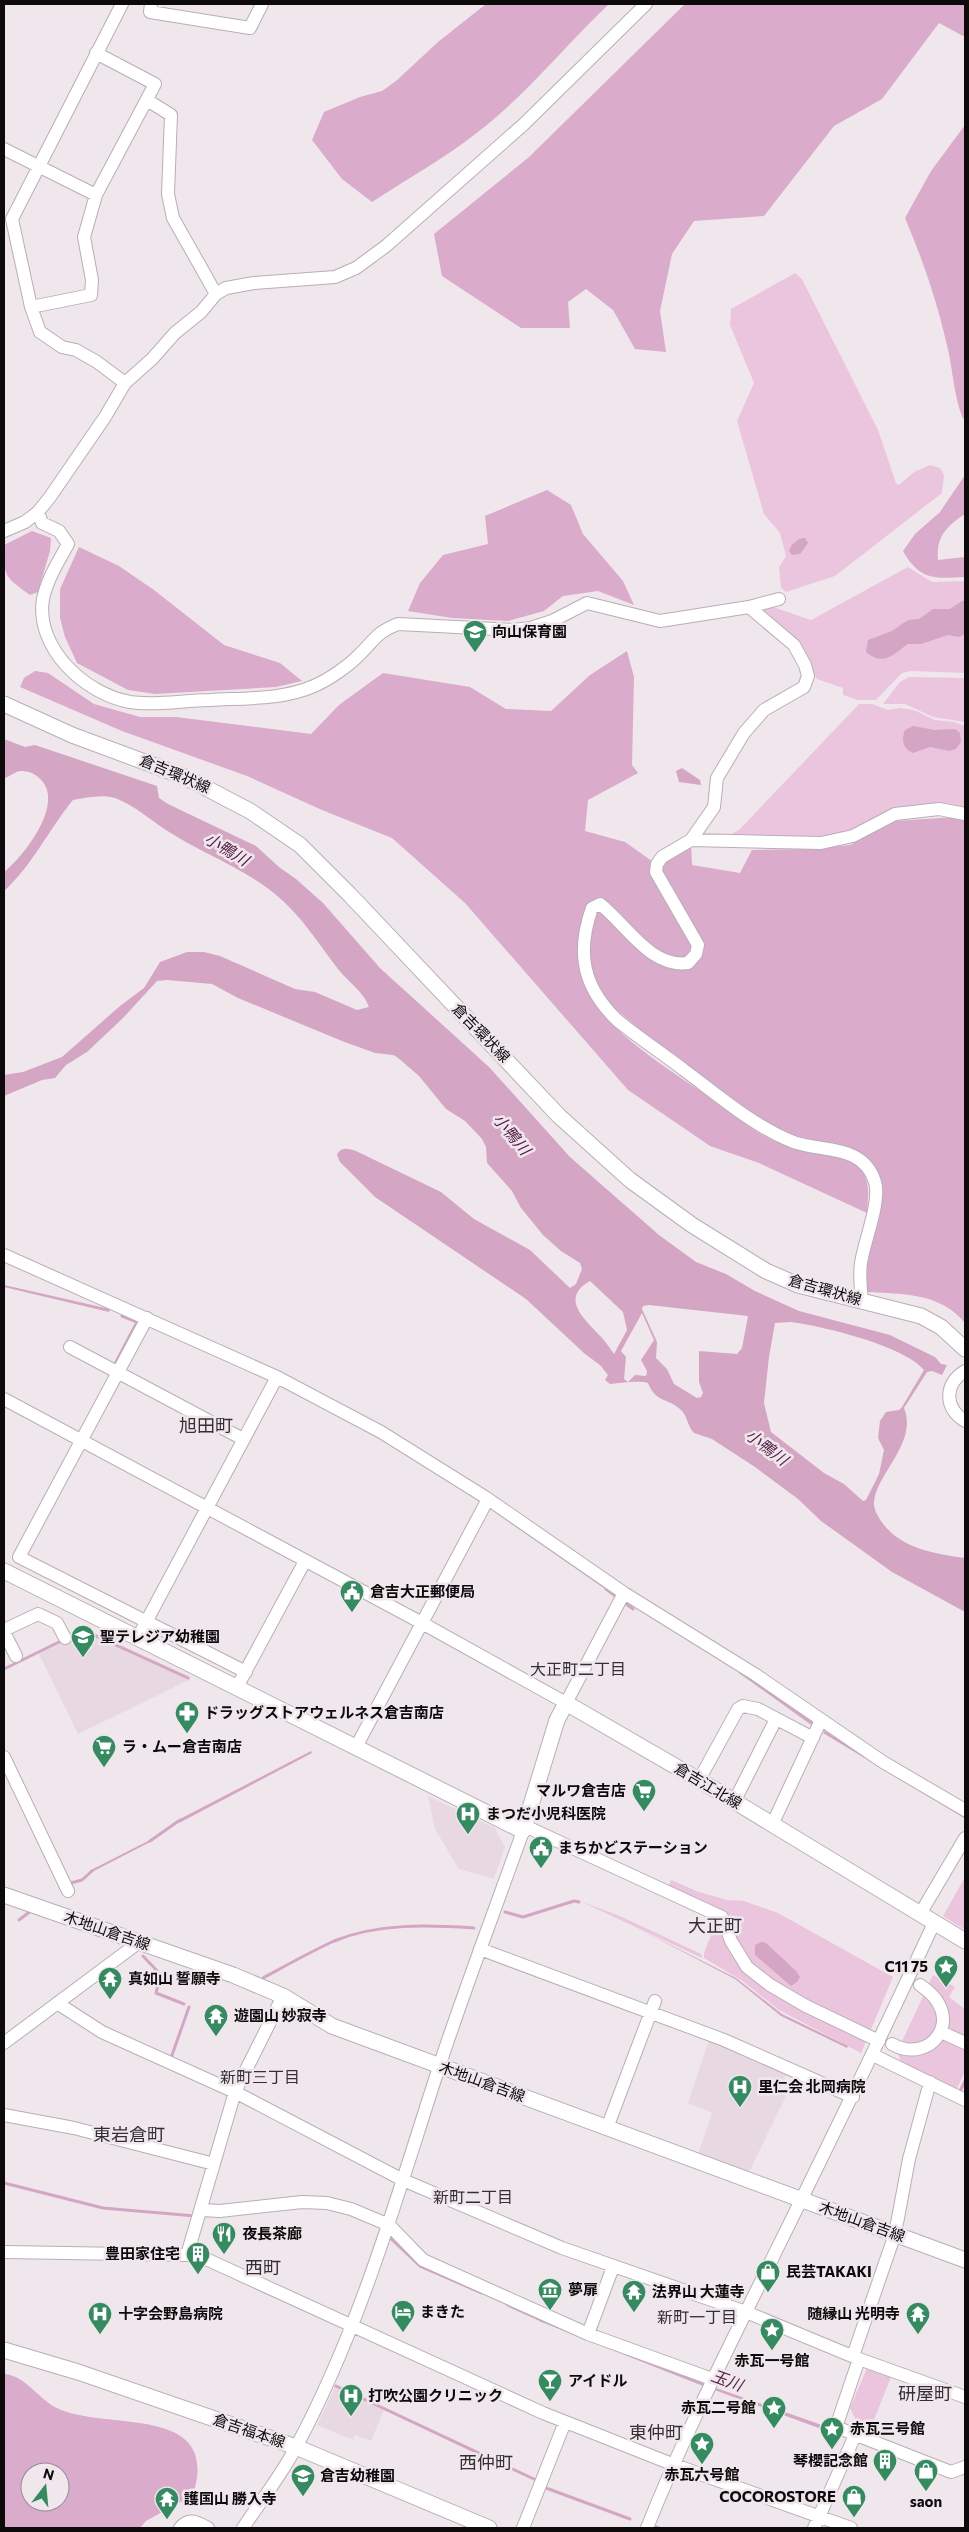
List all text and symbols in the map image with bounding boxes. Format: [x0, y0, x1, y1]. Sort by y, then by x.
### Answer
school or university icon: 向山保育園 [462, 619, 488, 653]
place label: 向山保育園 [492, 622, 567, 640]
street label: 倉吉環状線 [137, 750, 213, 796]
water label: 小鴨川 [202, 828, 254, 870]
street label: 倉吉環状線 [449, 999, 514, 1066]
water label: 小鴨川 [490, 1109, 536, 1160]
street label: 倉吉環状線 [787, 1270, 864, 1308]
district label: 旭田町 [179, 1414, 233, 1436]
water label: 小鴨川 [742, 1425, 794, 1470]
public building icon: 倉吉大正郵便局 [339, 1579, 365, 1613]
place label: 倉吉大正郵便局 [370, 1582, 475, 1600]
school or university icon: 聖テレジア幼稚園 [70, 1624, 96, 1658]
place label: 聖テレジア幼稚園 [100, 1627, 220, 1645]
district label: 大正町二丁目 [530, 1659, 626, 1678]
pharmacy icon: ドラッグストアウェルネス倉吉南店 [174, 1700, 200, 1734]
place label: ドラッグストアウェルネス倉吉南店 [204, 1703, 444, 1721]
supermarket icon: ラ・ムー倉吉南店 [91, 1734, 117, 1768]
place label: ラ・ムー倉吉南店 [122, 1737, 242, 1755]
street label: 倉吉江北線 [672, 1758, 745, 1812]
supermarket icon: マルワ倉吉店 [631, 1778, 657, 1812]
place label: マルワ倉吉店 [536, 1781, 626, 1799]
hospital icon: まつだ小児科医院 [455, 1801, 481, 1835]
place label: まつだ小児科医院 [486, 1804, 606, 1822]
public building icon: まちかどステーション [528, 1835, 554, 1869]
place label: まちかどステーション [558, 1838, 708, 1856]
street label: 木地山倉吉線 [62, 1907, 153, 1953]
district label: 大正町 [688, 1914, 742, 1936]
place icon: C11 75 [933, 1954, 959, 1988]
place label: C11 75 [884, 1957, 928, 1975]
temple icon: 真如山 誓願寺 [97, 1966, 123, 2000]
place label: 真如山 誓願寺 [128, 1969, 221, 1987]
temple icon: 遊園山 妙寂寺 [203, 2003, 229, 2037]
place label: 遊園山 妙寂寺 [234, 2006, 327, 2024]
street label: 木地山倉吉線 [437, 2057, 528, 2105]
district label: 新町三丁目 [220, 2067, 300, 2086]
hospital icon: 里仁会 北岡病院 [727, 2074, 753, 2108]
place label: 里仁会 北岡病院 [758, 2077, 866, 2095]
district label: 東岩倉町 [93, 2123, 165, 2145]
district label: 新町二丁目 [433, 2187, 513, 2206]
street label: 木地山倉吉線 [817, 2197, 908, 2245]
restaurant icon: 夜長茶廊 [211, 2221, 237, 2255]
place label: 夜長茶廊 [242, 2224, 302, 2242]
building icon: 豊田家住宅 [185, 2241, 211, 2275]
place label: 豊田家住宅 [105, 2244, 180, 2262]
district label: 西町 [245, 2256, 281, 2278]
shop icon: 民芸TAKAKI [755, 2259, 781, 2293]
place label: 民芸TAKAKI [786, 2262, 872, 2280]
museum icon: 夢扉 [537, 2277, 563, 2311]
temple icon: 法界山 大蓮寺 [621, 2279, 647, 2313]
place label: 夢扉 [568, 2280, 598, 2298]
place label: 法界山 大蓮寺 [652, 2282, 745, 2300]
hotel icon: まきた [390, 2299, 416, 2333]
hospital icon: 十字会野島病院 [87, 2301, 113, 2335]
temple icon: 随縁山 光明寺 [905, 2301, 931, 2335]
place label: まきた [420, 2302, 465, 2320]
place label: 十字会野島病院 [118, 2304, 223, 2322]
place label: 随縁山 光明寺 [807, 2304, 900, 2322]
district label: 新町一丁目 [657, 2307, 737, 2326]
place icon: 赤瓦一号館 [759, 2317, 785, 2351]
place label: 赤瓦一号館 [734, 2351, 810, 2369]
water label: 玉川 [709, 2365, 747, 2395]
bar icon: アイドル [537, 2368, 563, 2402]
place label: アイドル [568, 2371, 627, 2389]
district label: 研屋町 [898, 2382, 952, 2404]
hospital icon: 打吹公園クリニック [338, 2383, 364, 2417]
place label: 打吹公園クリニック [368, 2386, 503, 2404]
place icon: 赤瓦二号館 [761, 2395, 787, 2429]
place label: 赤瓦二号館 [681, 2398, 756, 2416]
street label: 倉吉福本線 [211, 2409, 288, 2451]
place icon: 赤瓦三号館 [819, 2416, 845, 2450]
place label: 赤瓦三号館 [850, 2419, 925, 2437]
district label: 東仲町 [629, 2421, 683, 2443]
place icon: 赤瓦六号館 [689, 2431, 715, 2465]
building icon: 琴櫻記念館 [872, 2448, 898, 2482]
district label: 西仲町 [459, 2451, 513, 2473]
place label: 琴櫻記念館 [793, 2451, 868, 2469]
shop icon: saon [913, 2458, 939, 2492]
north arrow [20, 2462, 70, 2512]
school or university icon: 倉吉幼稚園 [290, 2463, 316, 2497]
text: N [41, 2464, 56, 2484]
place label: 赤瓦六号館 [664, 2465, 740, 2483]
place label: 倉吉幼稚園 [320, 2466, 395, 2484]
shop icon: COCOROSTORE [841, 2484, 867, 2518]
temple icon: 護国山 勝入寺 [154, 2486, 180, 2520]
place label: COCOROSTORE [719, 2487, 836, 2505]
place label: 護国山 勝入寺 [184, 2489, 277, 2507]
place label: saon [910, 2492, 942, 2510]

